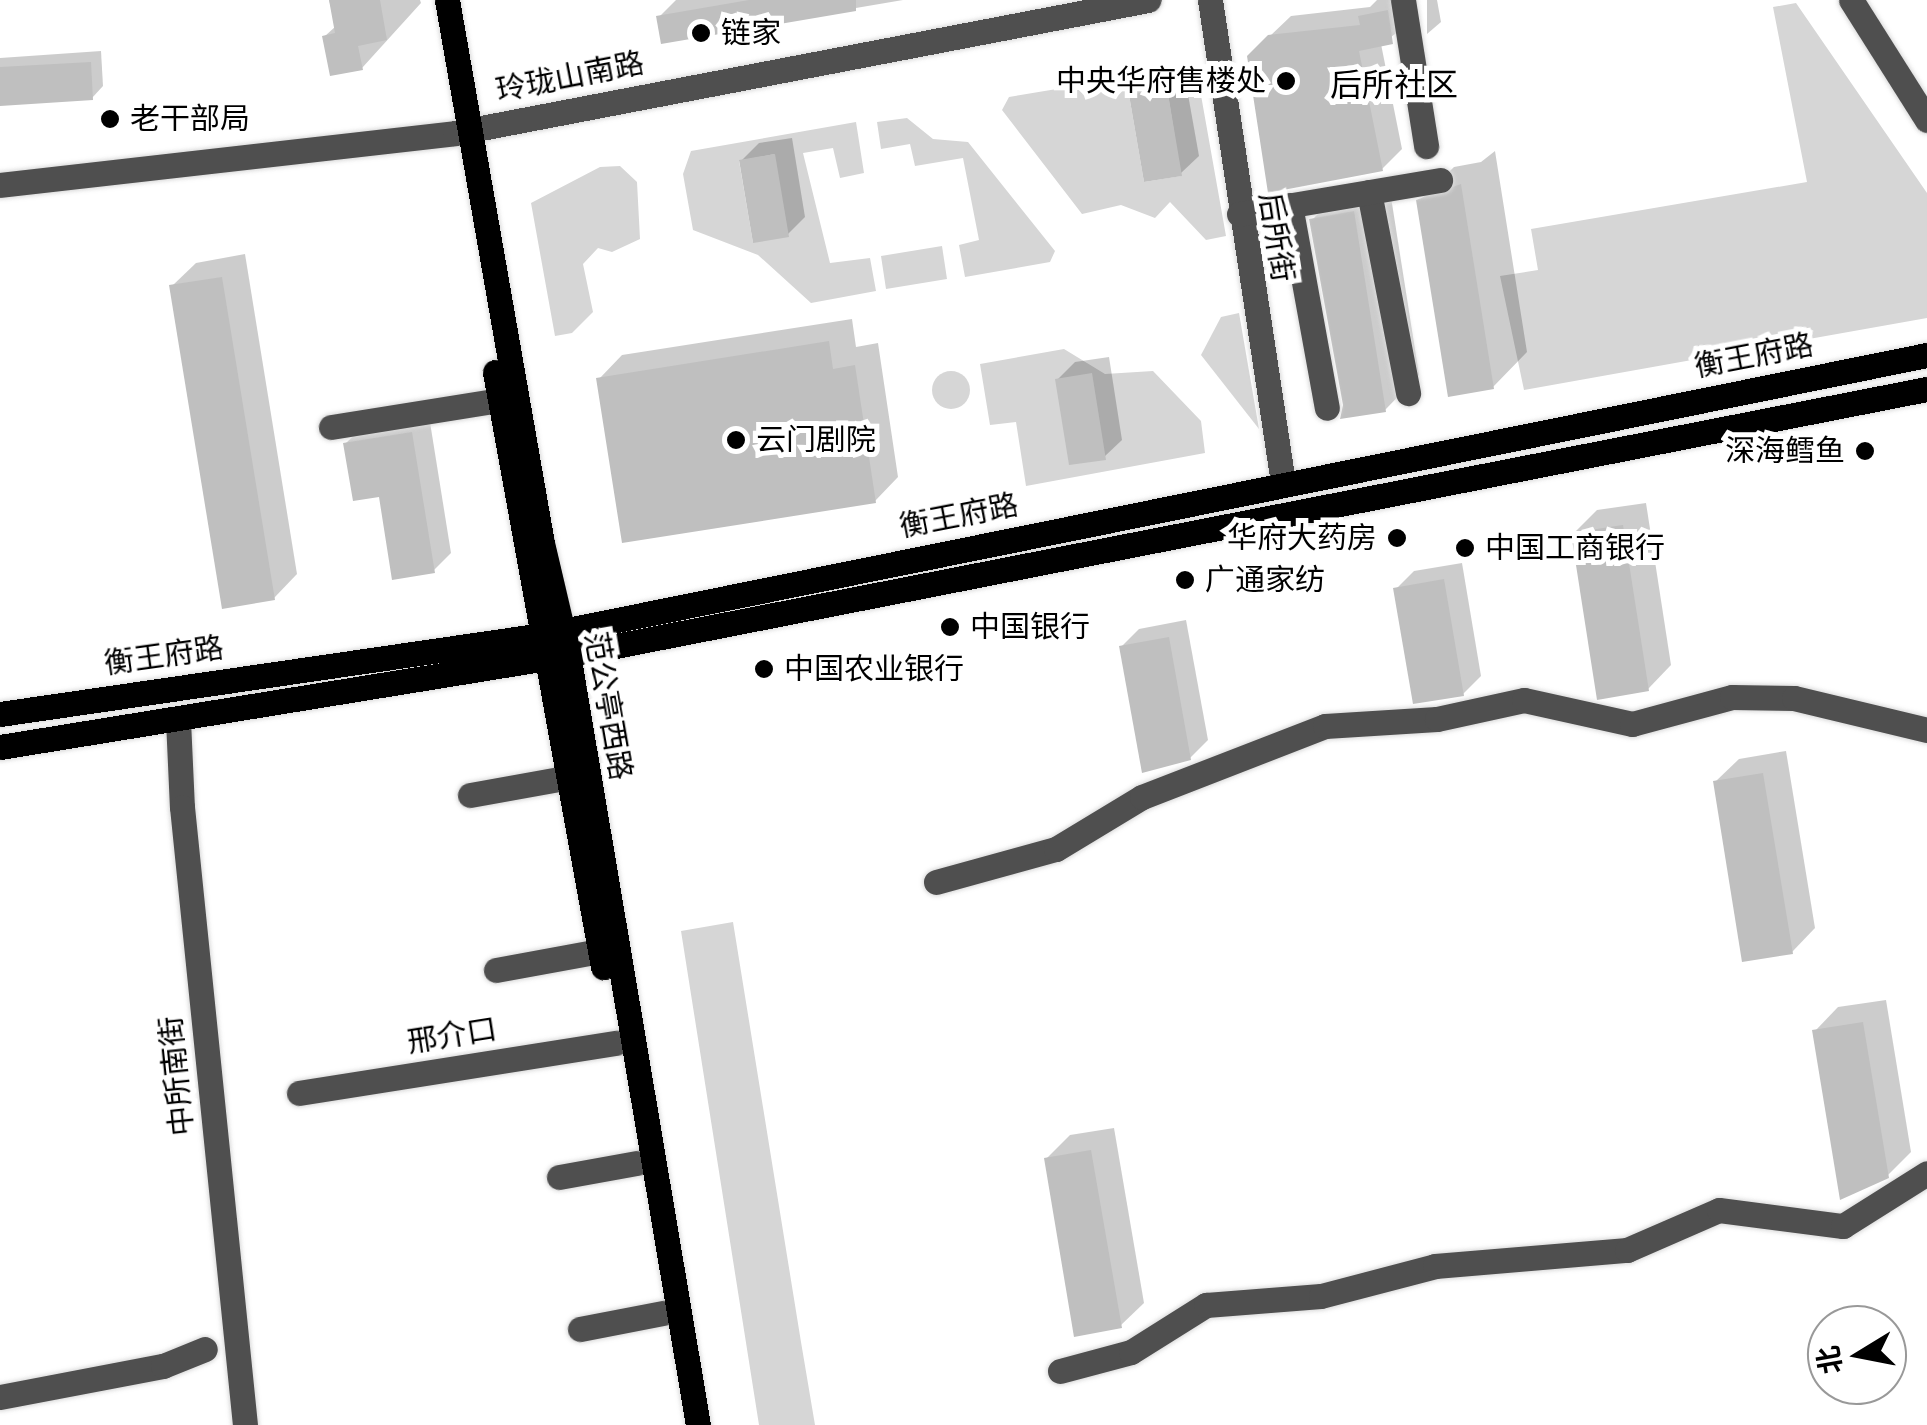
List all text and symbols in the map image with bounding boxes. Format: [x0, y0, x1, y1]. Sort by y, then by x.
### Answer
place label: 链家 [721, 15, 781, 51]
marker: 链家 [690, 22, 712, 44]
street label: 玲珑山南路 [493, 45, 647, 109]
place label: 中央华府售楼处 [1056, 63, 1266, 99]
district label: 后所社区 [1330, 66, 1458, 104]
marker: 中央华府售楼处 [1275, 70, 1297, 92]
place label: 老干部局 [130, 101, 250, 137]
marker: 老干部局 [99, 108, 121, 130]
street label: 后所街 [1251, 190, 1301, 284]
street label: 衡王府路 [1692, 327, 1816, 385]
place label: 云门剧院 [756, 422, 876, 458]
marker: 云门剧院 [725, 429, 747, 451]
place label: 深海鳕鱼 [1725, 433, 1845, 469]
marker: 深海鳕鱼 [1854, 440, 1876, 462]
street label: 衡王府路 [897, 487, 1021, 545]
place label: 华府大药房 [1227, 520, 1377, 556]
marker: 华府大药房 [1386, 527, 1408, 549]
place label: 中国工商银行 [1485, 530, 1665, 566]
marker: 中国工商银行 [1454, 537, 1476, 559]
place label: 广通家纺 [1205, 562, 1325, 598]
marker: 广通家纺 [1174, 569, 1196, 591]
place label: 中国银行 [970, 609, 1090, 645]
marker: 中国银行 [939, 616, 961, 638]
street label: 范公亭西路 [577, 629, 639, 783]
street label: 衡王府路 [102, 630, 226, 682]
place label: 中国农业银行 [784, 651, 964, 687]
marker: 中国农业银行 [753, 658, 775, 680]
street label: 邢介口 [405, 1011, 499, 1061]
street label: 中所南街 [153, 1014, 201, 1138]
north arrow [1807, 1305, 1907, 1405]
text: 北 [1810, 1343, 1849, 1377]

